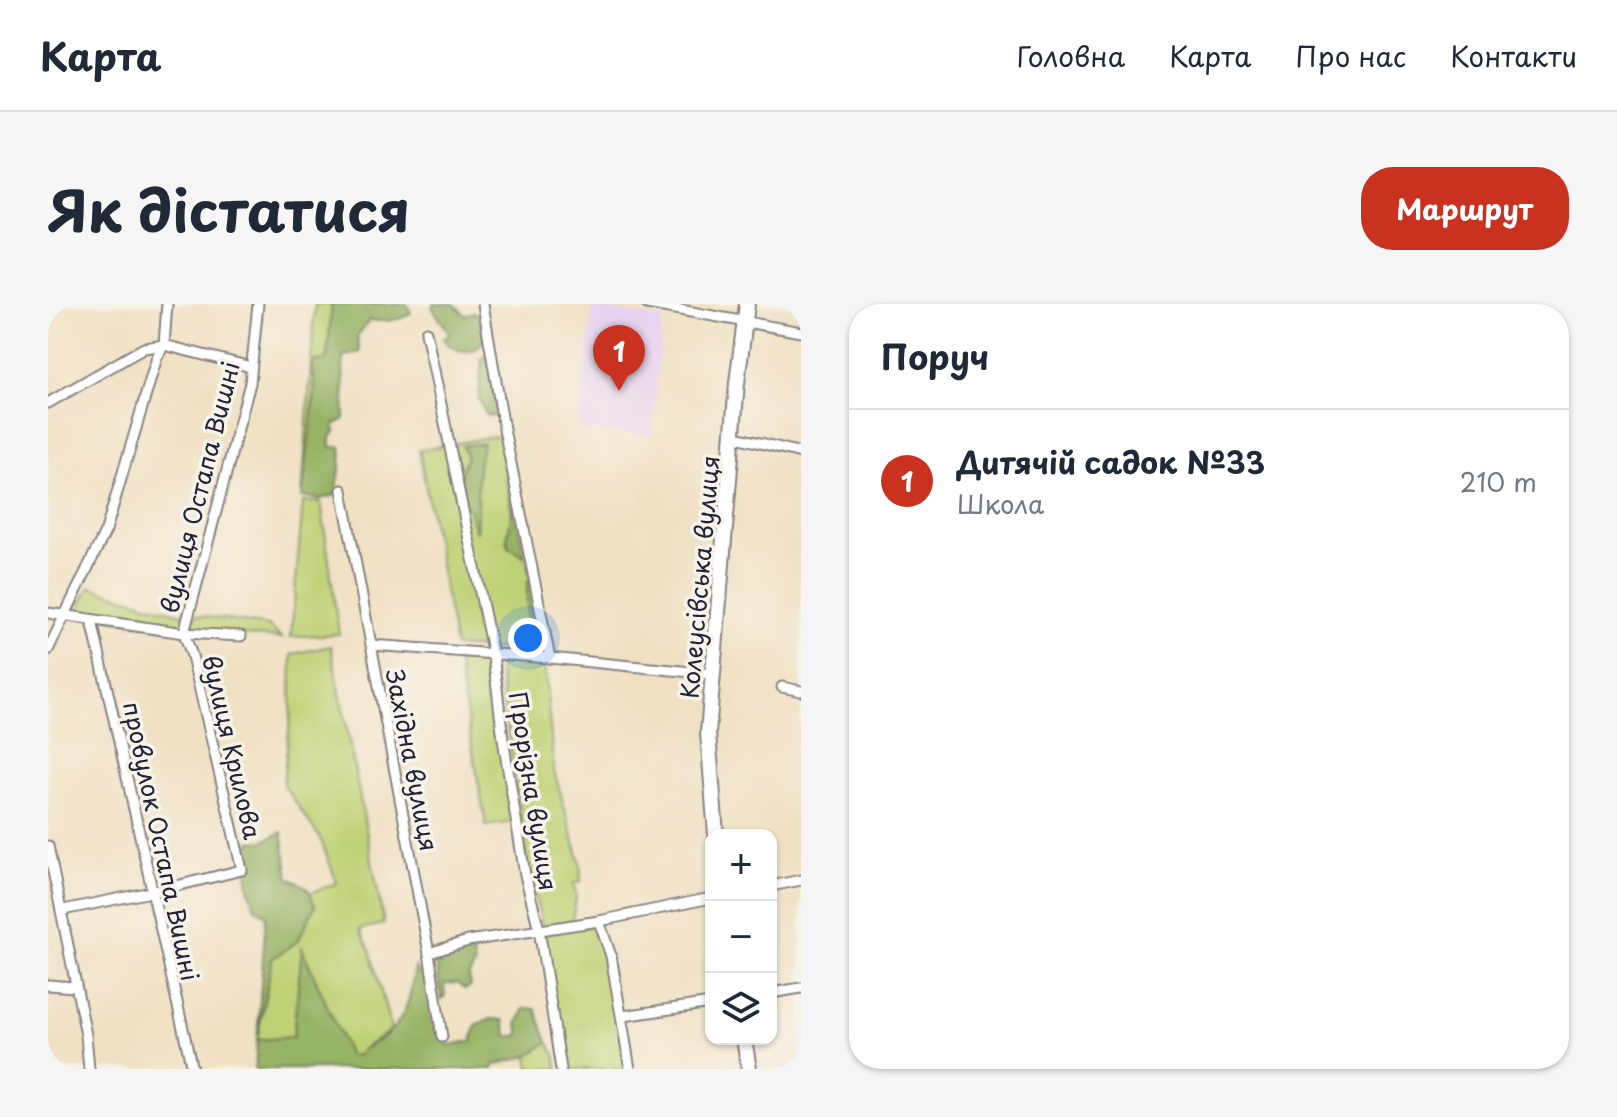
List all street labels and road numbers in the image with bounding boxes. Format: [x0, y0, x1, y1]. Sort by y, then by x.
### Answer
street label: вулиця Остапа Вишні [150, 357, 248, 617]
street label: Колеусівська вулиця [670, 454, 728, 700]
street label: вулиця Крилова [194, 651, 272, 843]
street label: Західна вулиця [378, 666, 448, 854]
street label: Прорізна вулиця [500, 689, 568, 893]
street label: провулок Остапа Вишні [115, 698, 209, 984]

